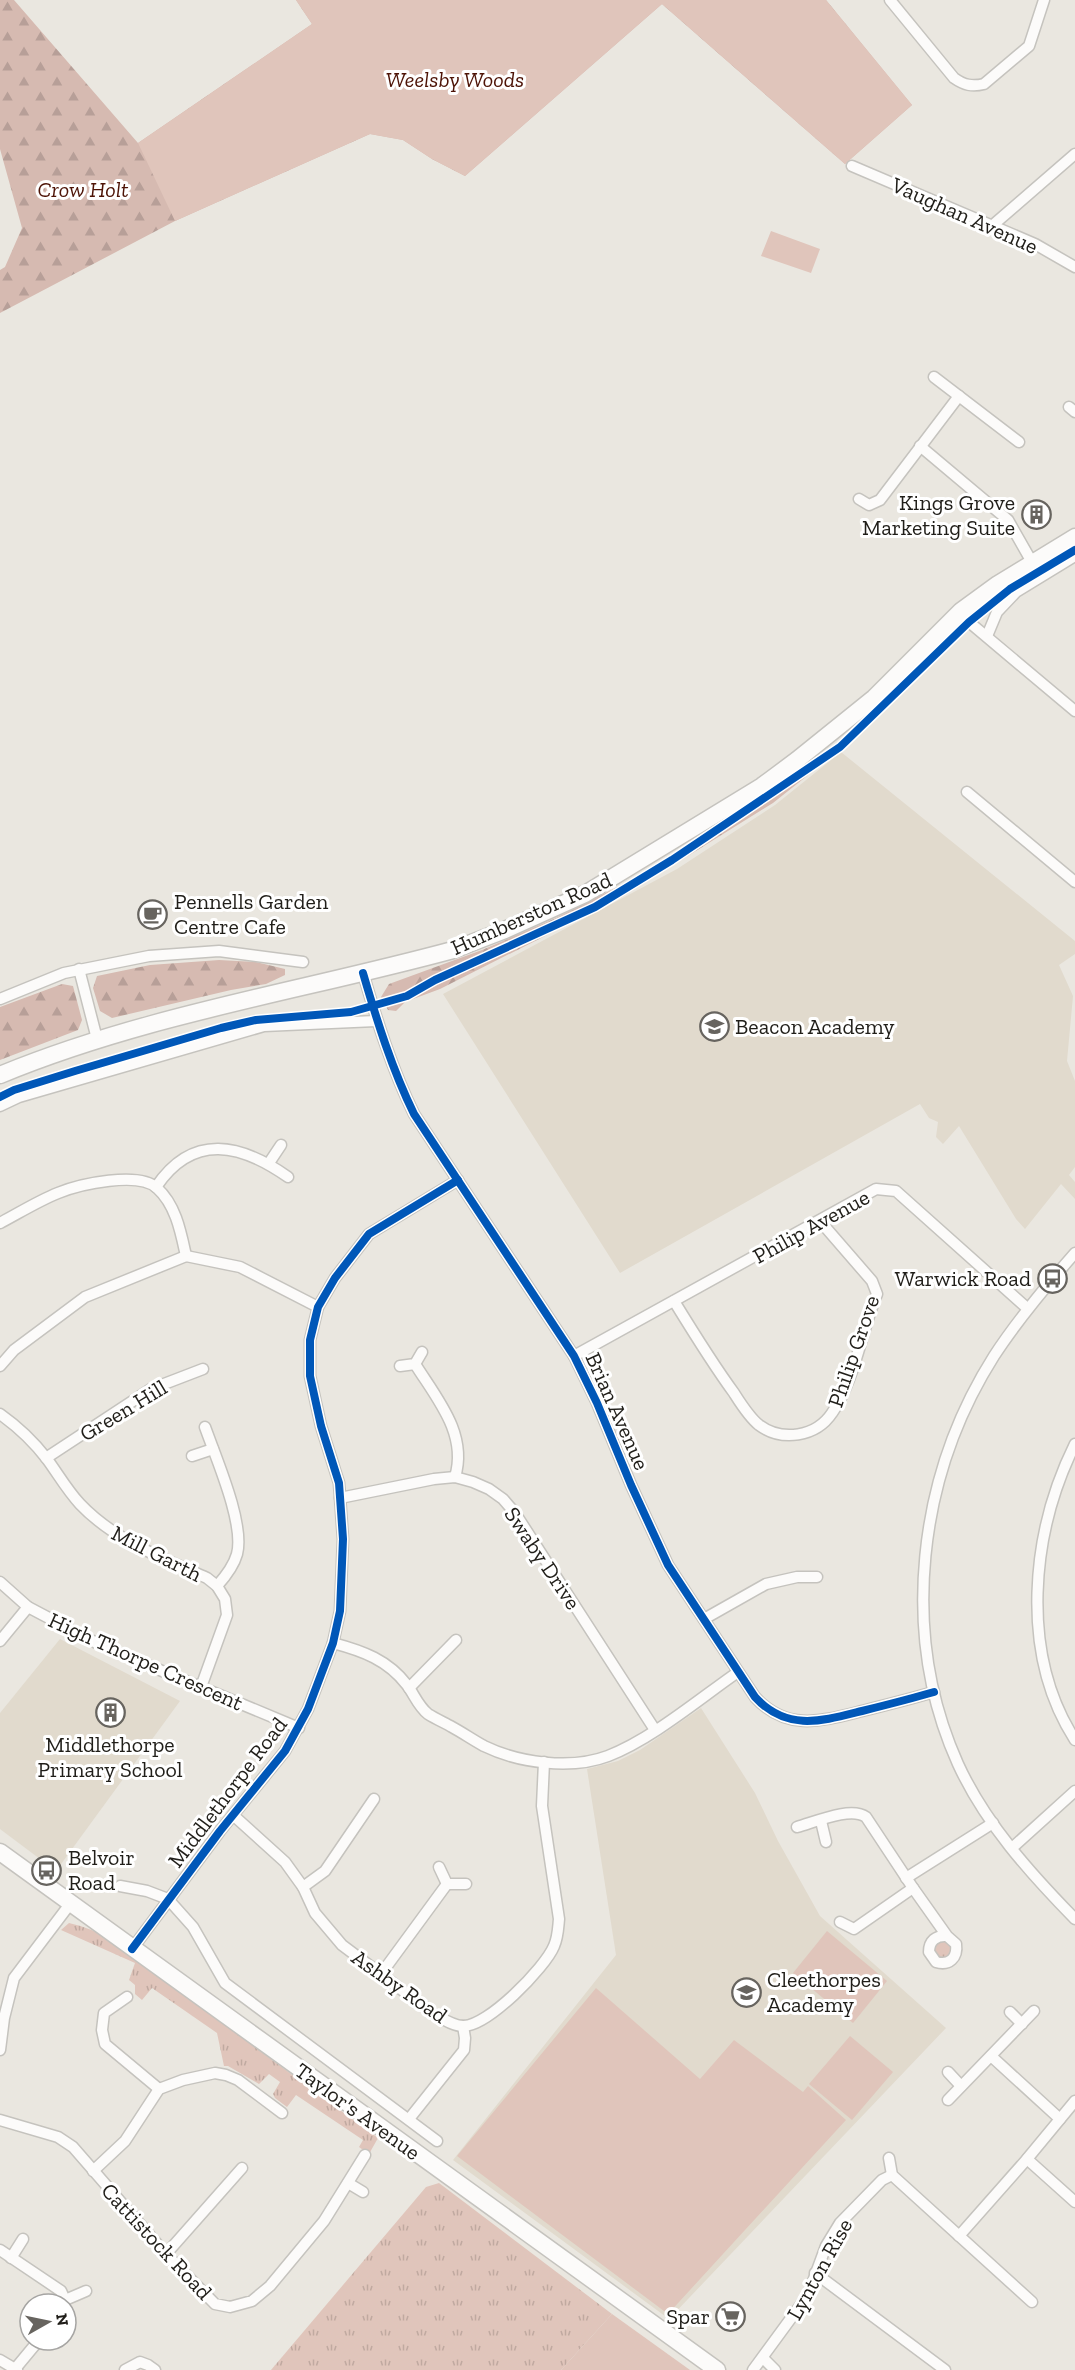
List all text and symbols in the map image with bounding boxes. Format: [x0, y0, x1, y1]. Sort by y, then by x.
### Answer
park label: Weelsby Woods [386, 66, 524, 93]
street label: Vaughan Avenue [886, 171, 1042, 260]
park label: Crow Holt [37, 176, 129, 203]
place label: Kings Grove Marketing Suite [862, 489, 1015, 541]
building icon: Kings Grove Marketing Suite [1020, 499, 1052, 531]
street label: Humberston Road [447, 866, 616, 961]
place label: Pennells Garden Centre Cafe [174, 888, 329, 940]
cafe icon: Pennells Garden Centre Cafe [137, 898, 169, 930]
school or university icon: Beacon Academy [698, 1010, 730, 1042]
place label: Beacon Academy [735, 1013, 895, 1040]
street label: Philip Avenue [748, 1183, 874, 1270]
bus stop icon: Warwick Road [1036, 1262, 1068, 1294]
place label: Warwick Road [895, 1265, 1031, 1292]
street label: Philip Grove [822, 1292, 885, 1411]
street label: Brian Avenue [580, 1348, 655, 1474]
street label: Green Hill [75, 1374, 172, 1447]
street label: Swaby Drive [498, 1502, 587, 1615]
street label: Mill Garth [107, 1519, 207, 1588]
street label: High Thorpe Crescent [44, 1606, 248, 1717]
building icon: Middlethorpe Primary School [94, 1696, 126, 1728]
street label: Middlethorpe Road [162, 1712, 293, 1873]
place label: Middlethorpe Primary School [37, 1731, 183, 1783]
place label: Belvoir Road [68, 1844, 135, 1896]
bus stop icon: Belvoir Road [31, 1854, 63, 1886]
street label: Ashby Road [347, 1944, 453, 2029]
place label: Cleethorpes Academy [767, 1966, 881, 2018]
school or university icon: Cleethorpes Academy [730, 1976, 762, 2008]
street label: Taylor's Avenue [290, 2057, 426, 2166]
street label: Cattistock Road [96, 2177, 218, 2306]
street label: Lynton Rise [781, 2214, 858, 2325]
north arrow [18, 2292, 78, 2352]
supermarket icon: Spar [715, 2300, 747, 2332]
place label: Spar [666, 2303, 710, 2330]
text: N [52, 2312, 73, 2327]

